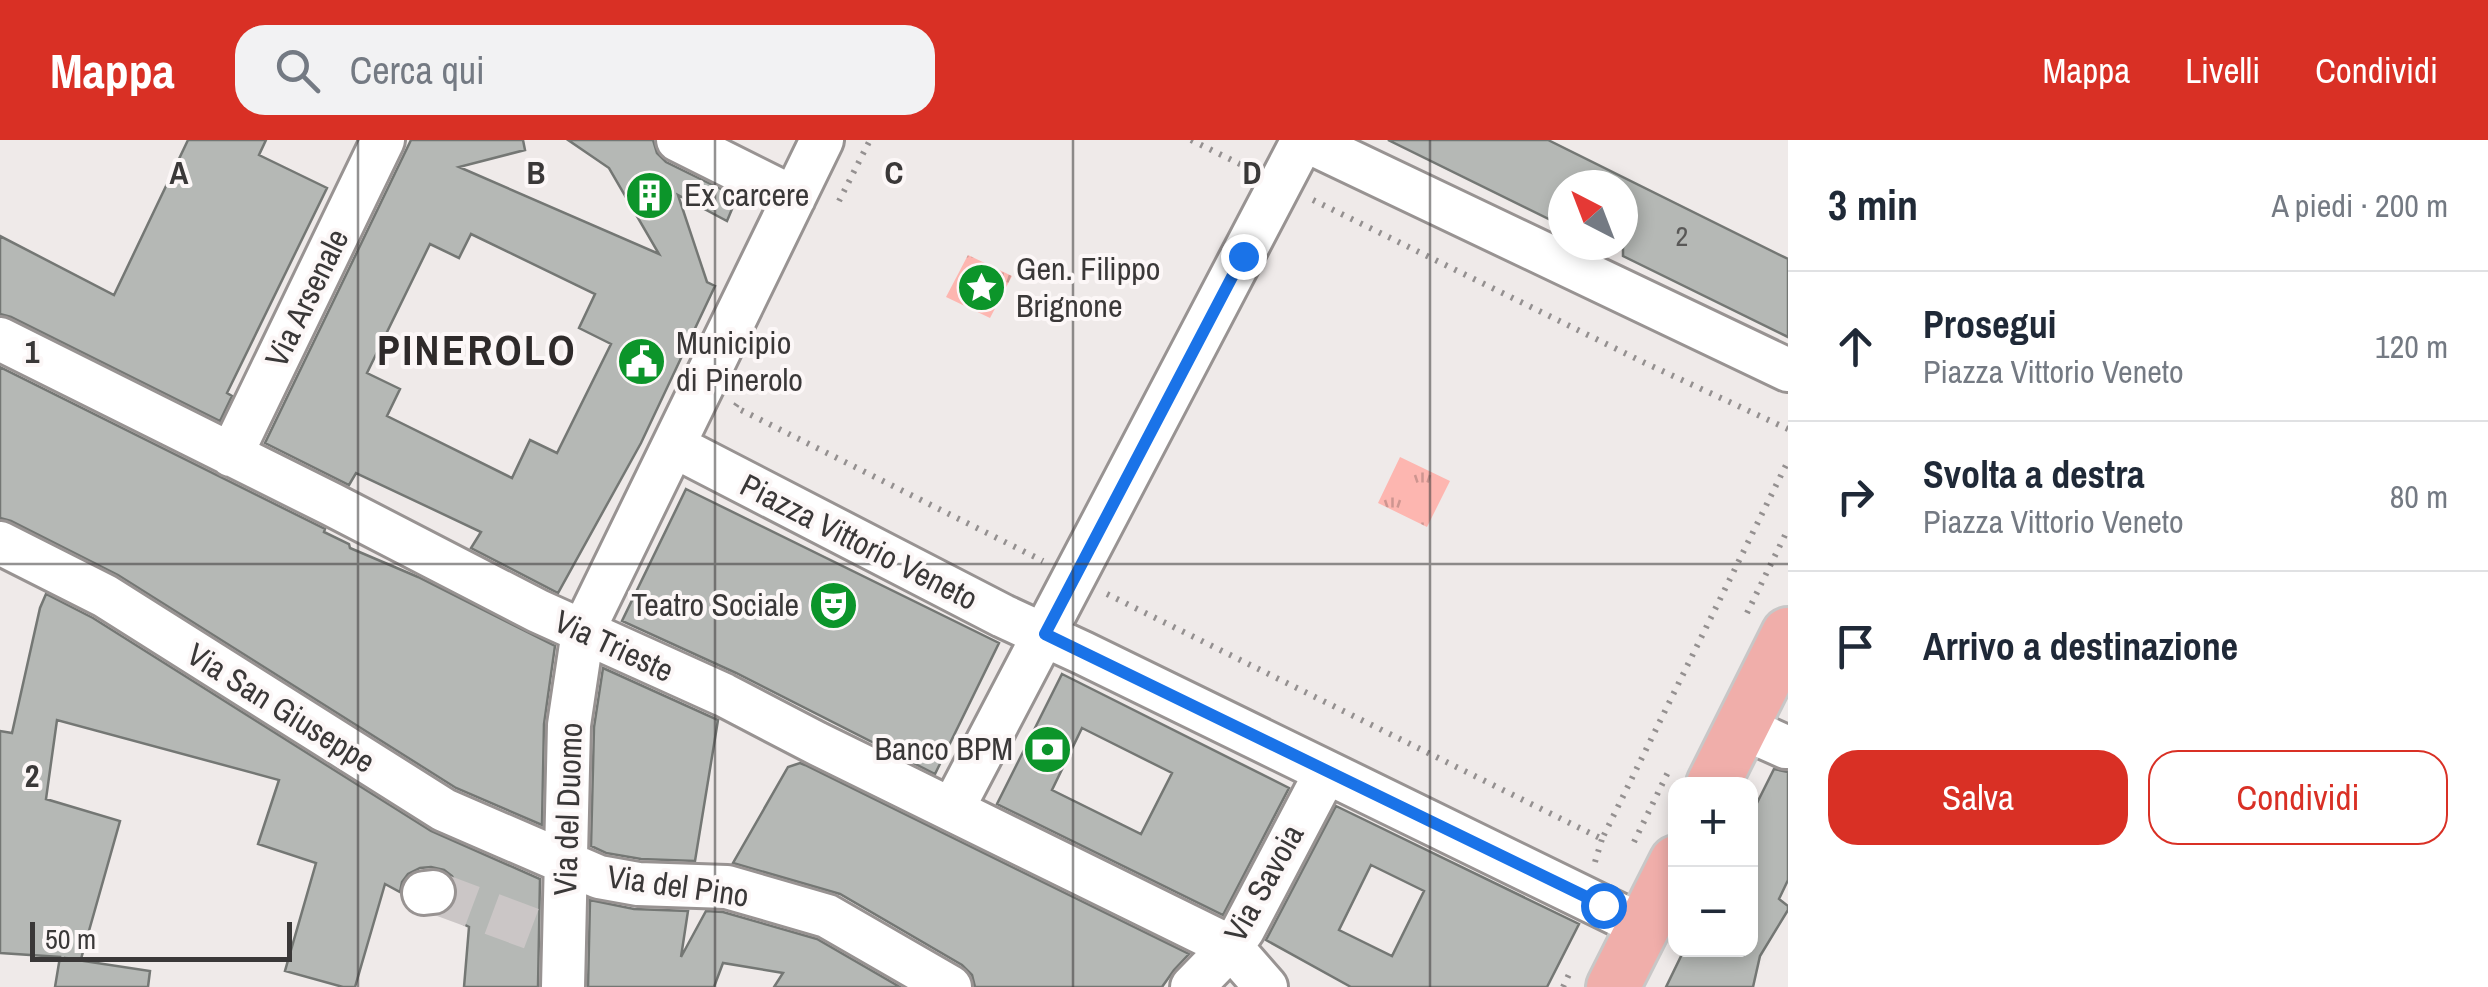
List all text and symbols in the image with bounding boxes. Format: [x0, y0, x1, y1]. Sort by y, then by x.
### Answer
search box [235, 25, 935, 115]
text: Mappa [50, 38, 175, 103]
icon: search [270, 43, 325, 98]
text: Cerca qui [350, 45, 485, 96]
text: Mappa [2042, 47, 2130, 94]
text: Livelli [2185, 47, 2260, 94]
text: Condividi [2315, 47, 2438, 94]
text: A [170, 151, 189, 194]
text: B [527, 151, 545, 194]
text: C [885, 151, 903, 194]
text: D [1243, 151, 1261, 194]
building icon: Ex carcere [623, 169, 675, 221]
north arrow [1548, 170, 1638, 260]
place label: Ex carcere [684, 173, 809, 216]
text: 3 min [1828, 177, 1918, 233]
text: A piedi · 200 m [2271, 184, 2448, 227]
house number: 2 [1676, 217, 1688, 255]
street label: Via Arsenale [255, 222, 358, 374]
route end [1221, 234, 1267, 280]
place label: Gen. Filippo Brignone [1016, 247, 1160, 327]
place icon: Gen. Filippo Brignone [955, 261, 1007, 313]
text: Prosegui [1923, 299, 2056, 350]
icon: ahead [1828, 319, 1883, 374]
place label: Municipio di Pinerolo [676, 321, 803, 401]
district label: PINEROLO [377, 322, 577, 378]
text: 120 m [2375, 325, 2448, 368]
text: 1 [25, 330, 40, 373]
public building icon: Municipio di Pinerolo [615, 335, 667, 387]
text: Piazza Vittorio Veneto [1923, 350, 2184, 393]
text: Svolta a destra [1923, 449, 2145, 500]
street label: Piazza Vittorio Veneto [733, 463, 985, 620]
icon: right [1828, 469, 1883, 524]
text: 80 m [2390, 475, 2448, 518]
text: Piazza Vittorio Veneto [1923, 500, 2184, 543]
theatre icon: Teatro Sociale [808, 579, 860, 631]
place label: Teatro Sociale [631, 583, 799, 626]
street label: Via Trieste [548, 599, 681, 692]
icon: arrive [1828, 619, 1883, 674]
text: Arrivo a destinazione [1923, 621, 2238, 672]
street label: Via San Giuseppe [179, 633, 383, 783]
street label: Via del Duomo [543, 722, 592, 896]
bank icon: Banco BPM [1022, 723, 1074, 775]
place label: Banco BPM [874, 727, 1013, 770]
button: Salva [1828, 750, 2128, 845]
button: Condividi [2148, 750, 2448, 845]
text: 2 [25, 754, 39, 797]
map controls [1668, 777, 1758, 957]
button: + [1668, 777, 1758, 867]
street label: Via Savoia [1214, 816, 1314, 949]
street label: Via del Pino [605, 854, 752, 917]
button: − [1668, 867, 1758, 957]
route start [1581, 883, 1627, 929]
scale bar [30, 917, 292, 962]
text: 50 m [45, 920, 96, 958]

